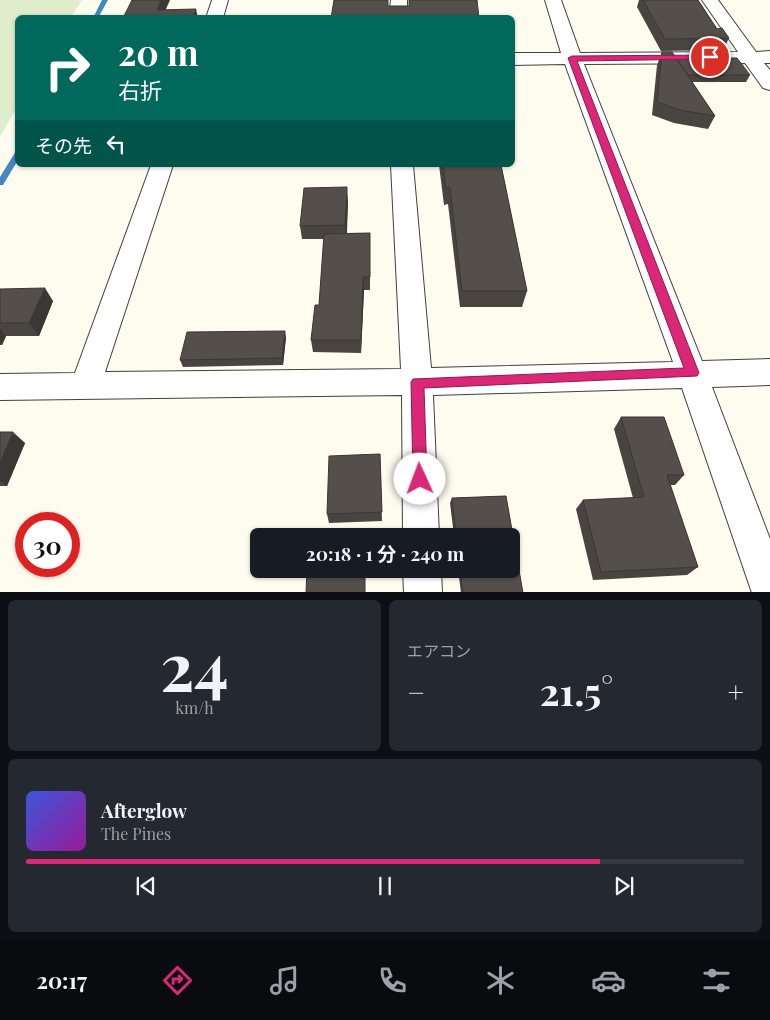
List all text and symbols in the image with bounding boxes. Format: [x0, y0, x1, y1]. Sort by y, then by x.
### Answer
text: 20 m [118, 28, 199, 75]
icon: right [35, 35, 100, 100]
pin [689, 36, 731, 78]
icon: arrive [696, 43, 724, 71]
text: 右折 [118, 75, 162, 105]
icon: left [102, 130, 130, 158]
text: その先 [35, 132, 92, 158]
position arrow [393, 452, 445, 504]
speed limit sign: 30 [15, 512, 80, 577]
text: 20:18 · 1 分 · 240 m [306, 540, 464, 566]
text: 24 [160, 621, 229, 707]
text: エアコン [407, 640, 471, 661]
text: 21.5° [540, 665, 613, 716]
text: − [407, 673, 425, 710]
text: + [728, 673, 744, 710]
text: km/h [175, 697, 214, 718]
text: Afterglow [101, 797, 187, 823]
text: The Pines [101, 823, 171, 844]
icon: previous [132, 872, 160, 900]
icon: pause [371, 872, 399, 900]
icon: next [610, 872, 638, 900]
icon: directions [160, 963, 195, 998]
icon: music [267, 963, 302, 998]
icon: phone [375, 963, 410, 998]
icon: climate [483, 963, 518, 998]
icon: car [591, 963, 626, 998]
icon: filters [699, 963, 734, 998]
text: 20:17 [36, 965, 87, 995]

